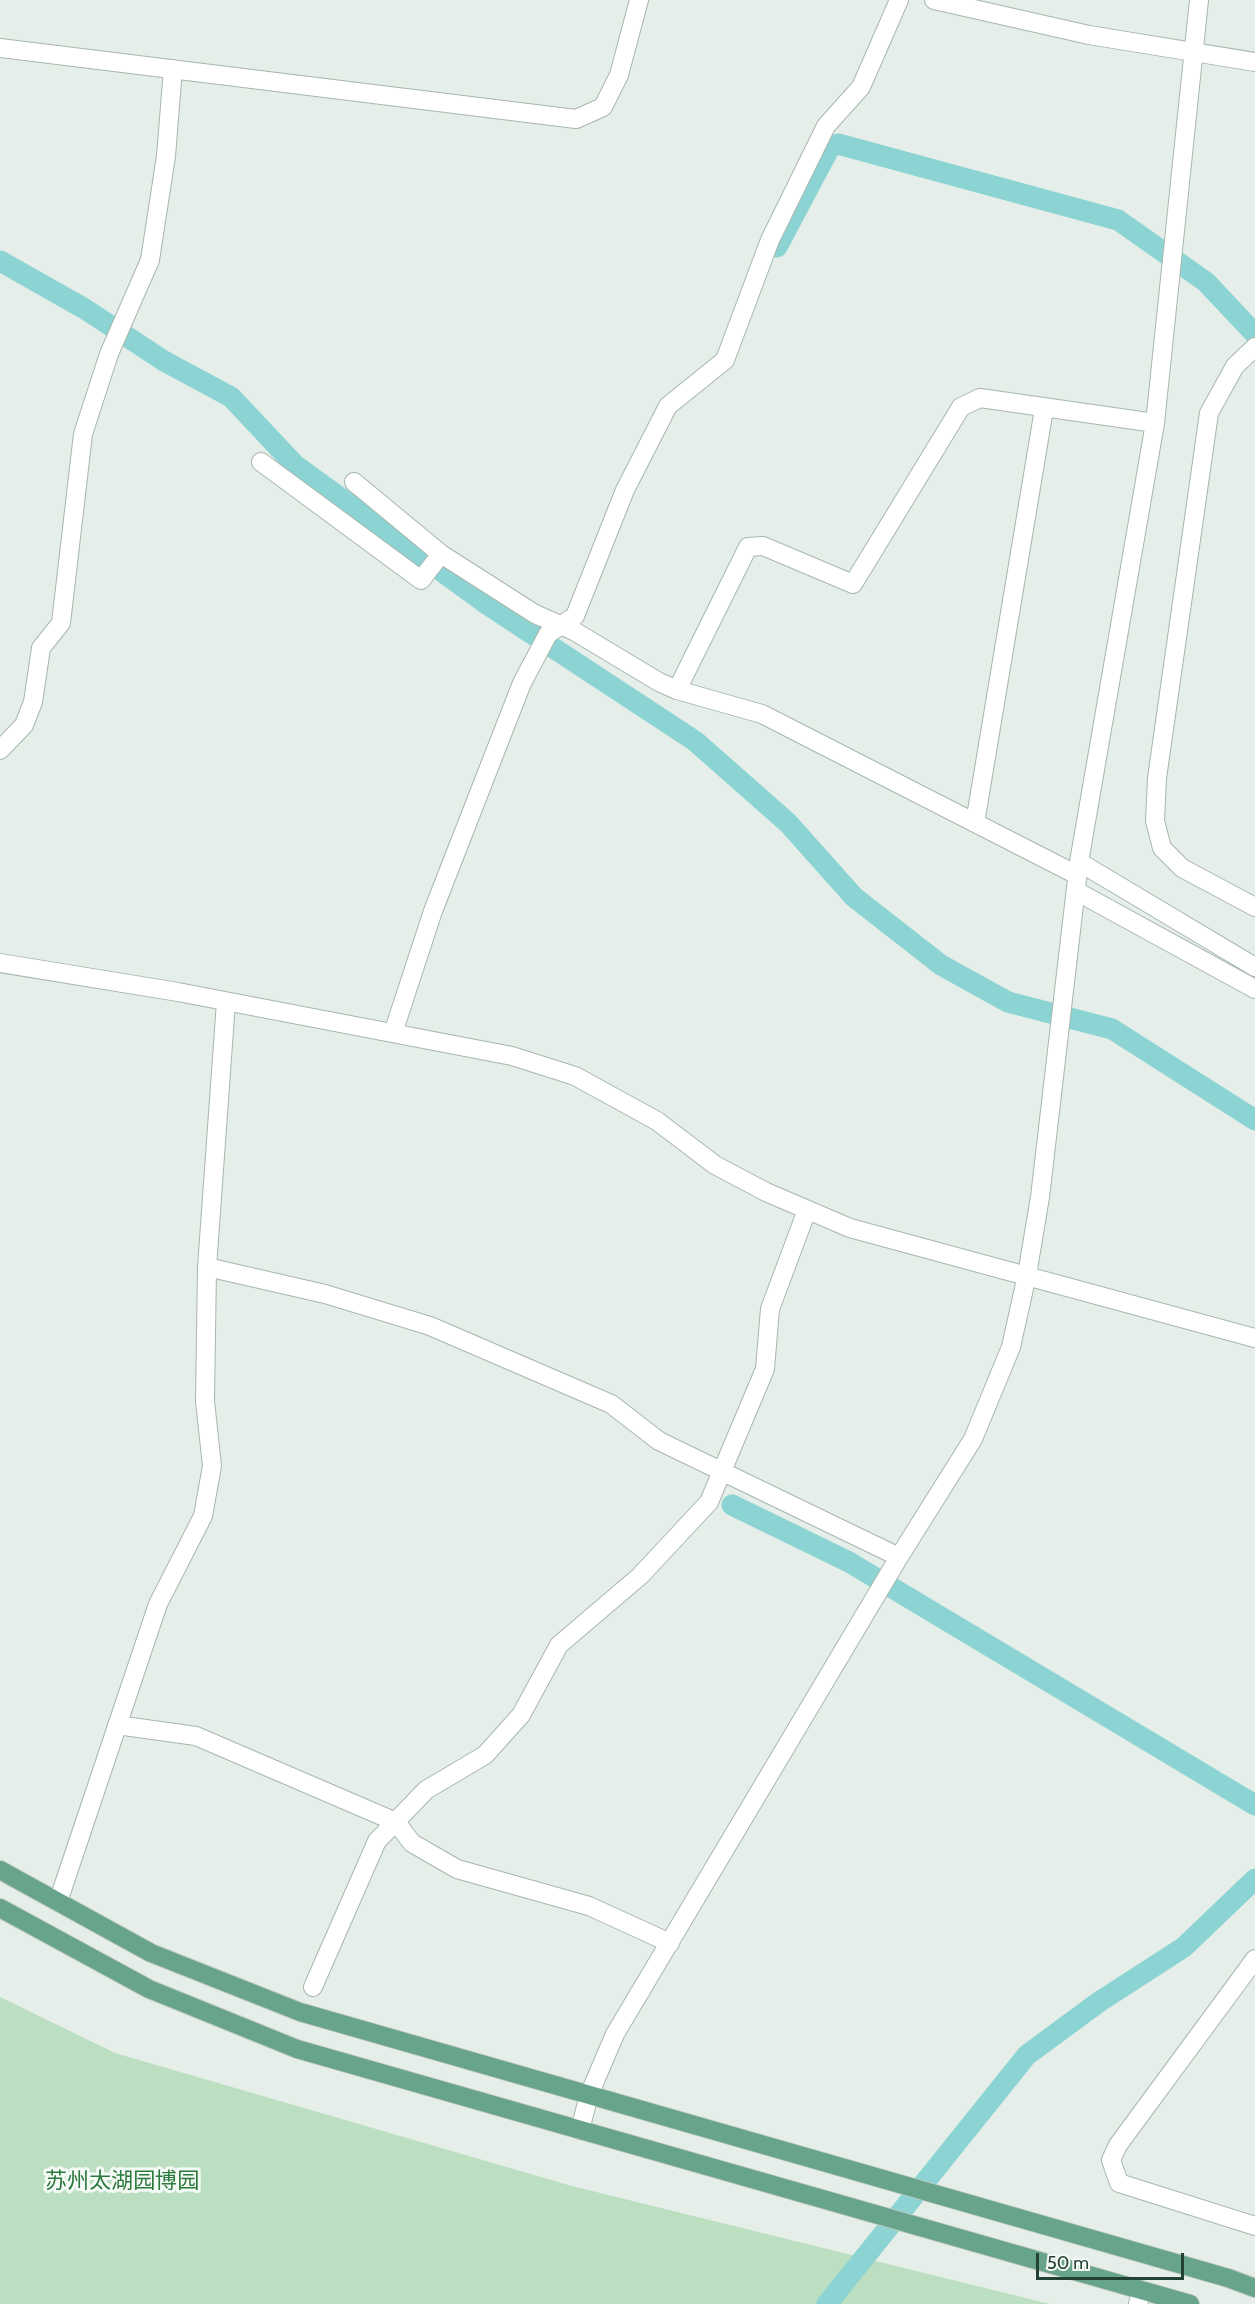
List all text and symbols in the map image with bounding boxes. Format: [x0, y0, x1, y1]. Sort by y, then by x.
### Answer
park label: 苏州太湖园博园 [45, 2169, 199, 2195]
scale bar [1039, 2241, 1188, 2279]
text: 50 m [1047, 2252, 1089, 2274]

